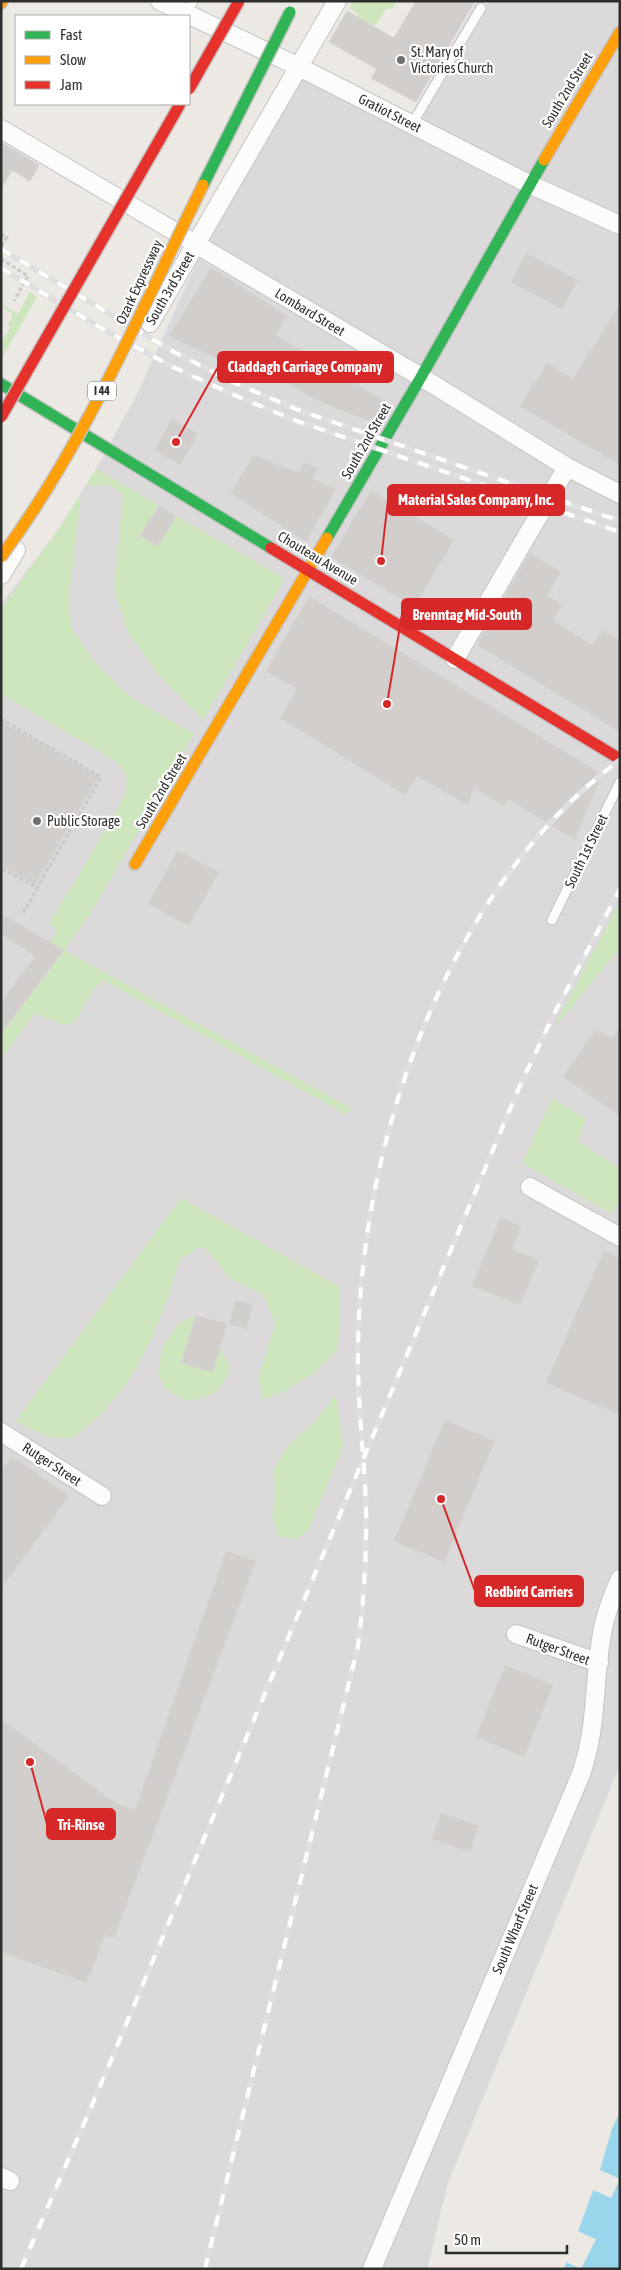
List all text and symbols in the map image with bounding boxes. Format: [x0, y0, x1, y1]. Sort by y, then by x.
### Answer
legend [15, 15, 190, 105]
text: Fast [60, 26, 82, 43]
place label: St. Mary of Victories Church [411, 44, 493, 76]
street label: South 2nd Street [538, 50, 596, 130]
text: Slow [60, 51, 86, 68]
marker: St. Mary of Victories Church [395, 54, 407, 66]
text: Jam [60, 76, 83, 93]
street label: Gratiot Street [356, 90, 424, 136]
street label: Ozark Expressway [113, 237, 166, 327]
street label: South 3rd Street [143, 249, 197, 327]
street label: Lombard Street [272, 285, 348, 339]
callout: Claddagh Carriage Company [218, 352, 393, 382]
text: Claddagh Carriage Company [228, 358, 383, 375]
road number: I 44 [88, 382, 116, 401]
street label: South 2nd Street [338, 400, 394, 482]
callout: Material Sales Company, Inc. [388, 485, 564, 515]
text: Material Sales Company, Inc. [398, 491, 554, 508]
street label: Chouteau Avenue [275, 528, 361, 588]
callout: Brenntag Mid-South [402, 599, 531, 629]
text: Brenntag Mid-South [412, 606, 522, 623]
street label: South 2nd Street [132, 751, 190, 831]
street label: South 1st Street [561, 811, 611, 891]
place label: Public Storage [47, 813, 120, 829]
marker: Public Storage [31, 815, 43, 827]
street label: Rutger Street [20, 1439, 84, 1489]
callout: Redbird Carriers [475, 1576, 583, 1606]
text: Redbird Carriers [485, 1583, 574, 1600]
street label: Rutger Street [524, 1630, 592, 1668]
callout: Tri-Rinse [47, 1809, 115, 1839]
text: Tri-Rinse [57, 1816, 105, 1833]
street label: South Wharf Street [489, 1882, 541, 1976]
scale bar [446, 2222, 567, 2254]
text: 50 m [454, 2231, 481, 2248]

